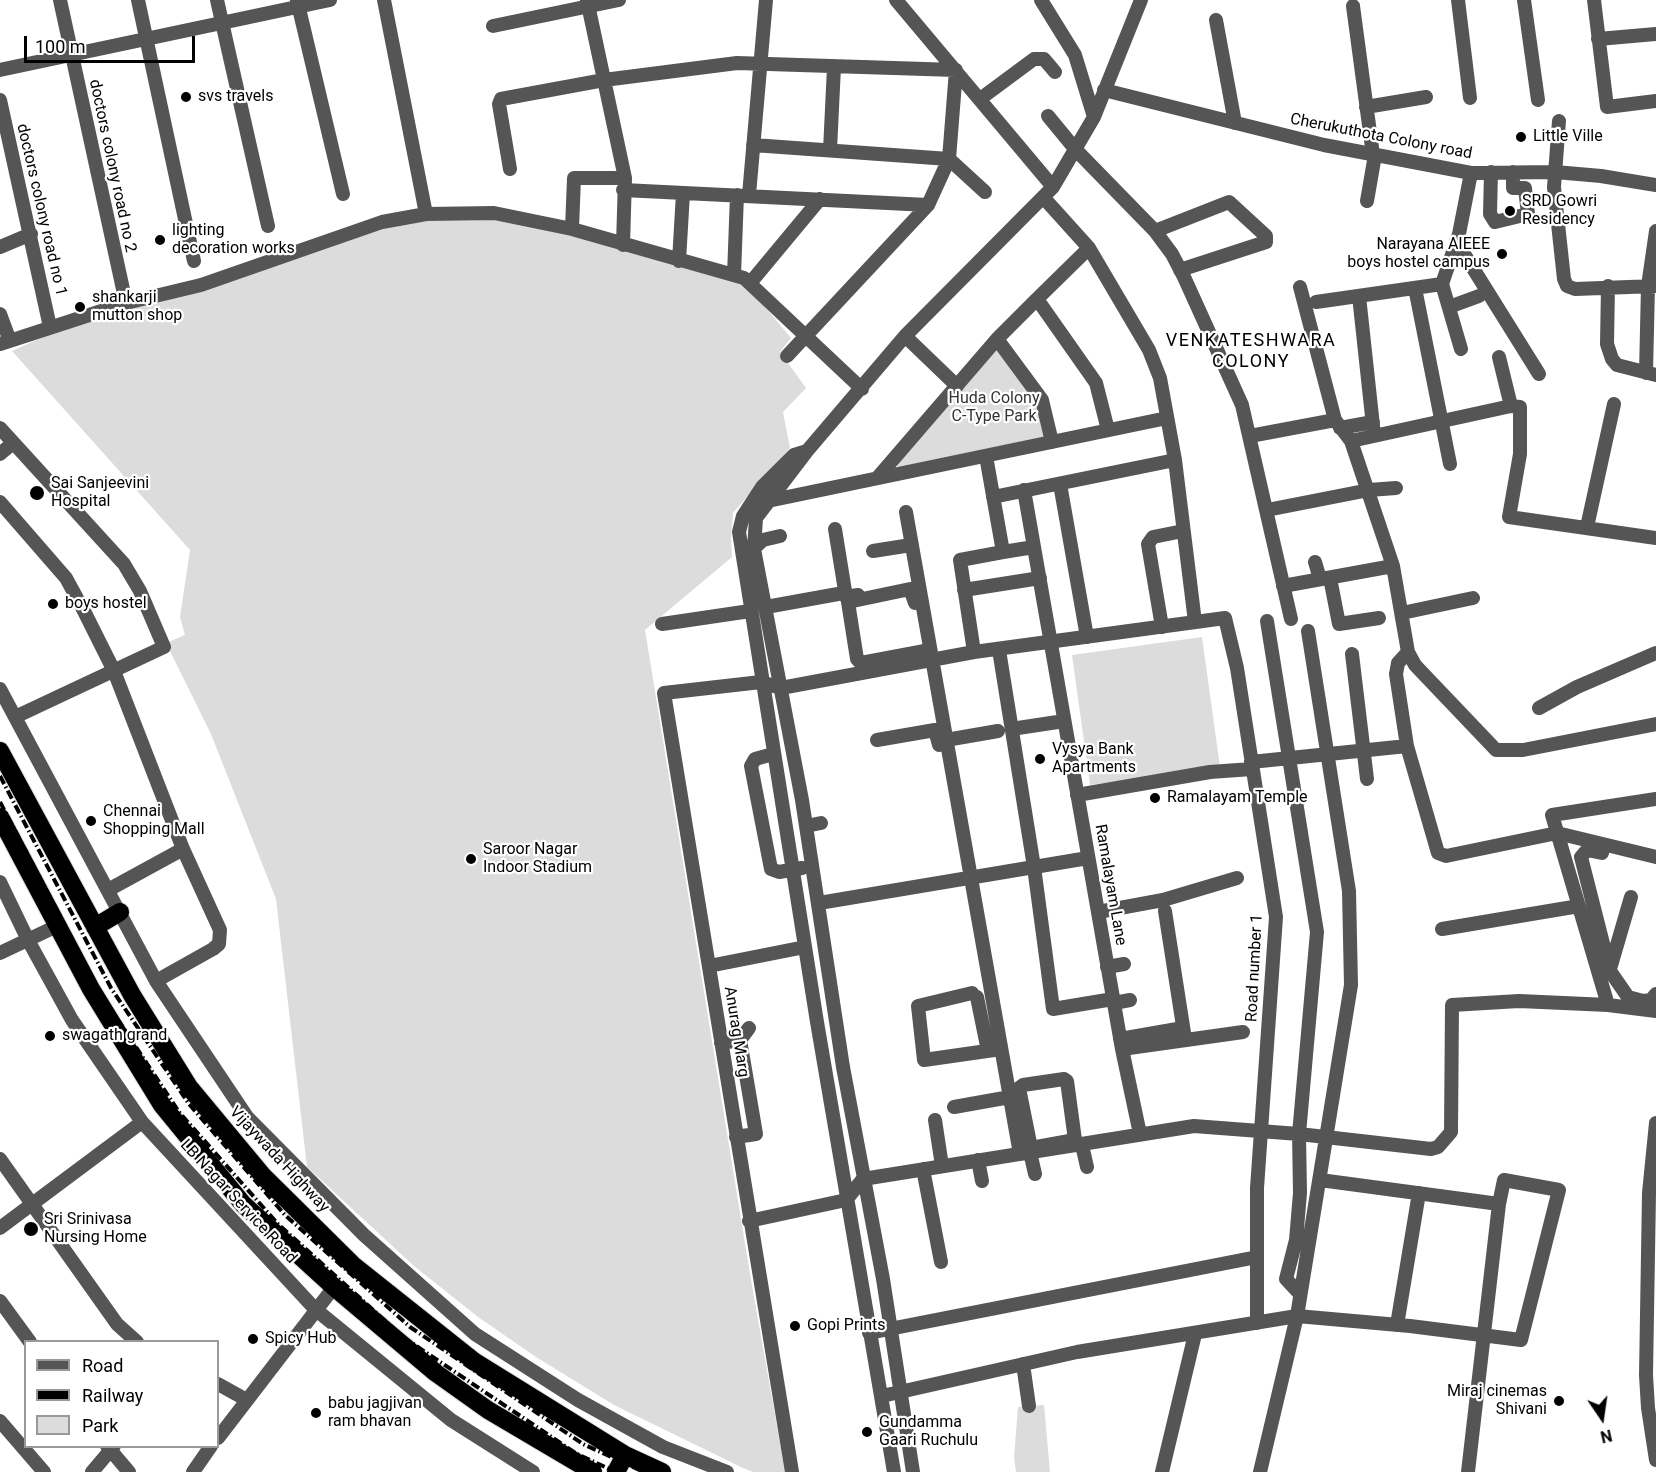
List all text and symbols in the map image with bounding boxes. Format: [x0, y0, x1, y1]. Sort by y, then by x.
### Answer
scale bar [27, 24, 198, 62]
text: 100 m [35, 36, 86, 57]
street label: doctors colony road no 2 [84, 78, 140, 254]
place label: svs travels [198, 87, 273, 107]
marker: svs travels [179, 90, 193, 104]
street label: Cherukuthota Colony road [1288, 110, 1474, 164]
street label: doctors colony road no 1 [12, 122, 70, 298]
place label: Little Ville [1533, 127, 1603, 147]
marker: Little Ville [1514, 130, 1528, 144]
place label: SRD Gowri Residency [1522, 192, 1597, 230]
marker: SRD Gowri Residency [1503, 204, 1517, 218]
place label: lighting decoration works [172, 221, 295, 259]
marker: lighting decoration works [153, 233, 167, 247]
place label: Narayana AIEEE boys hostel campus [1347, 235, 1490, 273]
marker: Narayana AIEEE boys hostel campus [1495, 247, 1509, 261]
place label: shankarji mutton shop [92, 288, 182, 326]
marker: shankarji mutton shop [73, 300, 87, 314]
district label: VENKATESHWARA COLONY [1166, 330, 1336, 372]
park label: Huda Colony C-Type Park [949, 389, 1039, 427]
place label: Sai Sanjeevini Hospital [51, 474, 149, 512]
marker: Sai Sanjeevini Hospital [28, 484, 46, 502]
place label: boys hostel [65, 594, 147, 614]
marker: boys hostel [46, 597, 60, 611]
place label: Vysya Bank Apartments [1052, 740, 1136, 778]
marker: Vysya Bank Apartments [1033, 752, 1047, 766]
place label: Ramalayam Temple [1167, 788, 1308, 808]
marker: Ramalayam Temple [1148, 791, 1162, 805]
place label: Chennai Shopping Mall [103, 802, 205, 840]
marker: Chennai Shopping Mall [84, 814, 98, 828]
street label: Ramalayam Lane [1090, 823, 1130, 947]
place label: Saroor Nagar Indoor Stadium [483, 840, 592, 878]
marker: Saroor Nagar Indoor Stadium [464, 852, 478, 866]
street label: Road number 1 [1243, 913, 1267, 1023]
street label: Anurag Marg [719, 985, 753, 1079]
place label: swagath grand [62, 1026, 167, 1046]
marker: swagath grand [43, 1029, 57, 1043]
street label: Vijaywada Highway [225, 1103, 333, 1217]
street label: LB Nagar Service Road [176, 1136, 300, 1268]
place label: Sri Srinivasa Nursing Home [44, 1210, 147, 1248]
marker: Sri Srinivasa Nursing Home [22, 1220, 40, 1238]
place label: Gopi Prints [807, 1316, 886, 1336]
marker: Gopi Prints [788, 1319, 802, 1333]
place label: Spicy Hub [265, 1329, 337, 1349]
marker: Spicy Hub [246, 1332, 260, 1346]
legend [24, 1340, 219, 1448]
text: Road [82, 1355, 123, 1376]
place label: Miraj cinemas Shivani [1447, 1382, 1547, 1420]
text: Railway [82, 1385, 143, 1406]
north arrow [1572, 1388, 1632, 1448]
place label: babu jagjivan ram bhavan [328, 1394, 422, 1432]
marker: Miraj cinemas Shivani [1552, 1394, 1566, 1408]
marker: babu jagjivan ram bhavan [309, 1406, 323, 1420]
place label: Gundamma Gaari Ruchulu [879, 1413, 978, 1451]
text: Park [82, 1415, 118, 1436]
marker: Gundamma Gaari Ruchulu [860, 1425, 874, 1439]
text: N [1599, 1425, 1614, 1447]

